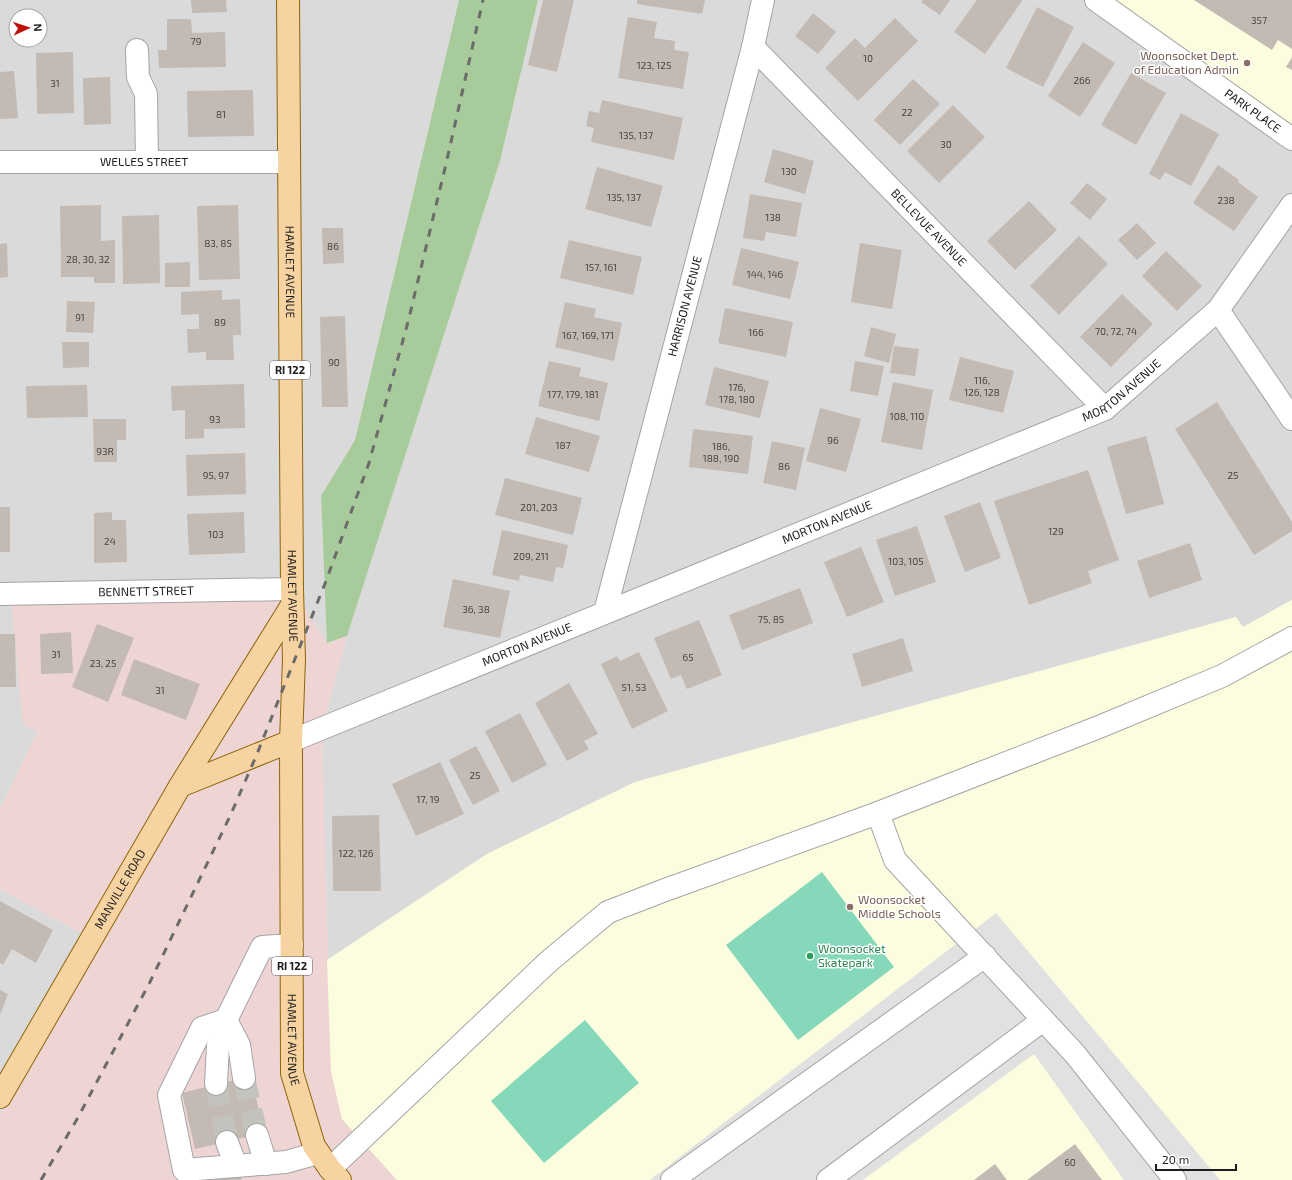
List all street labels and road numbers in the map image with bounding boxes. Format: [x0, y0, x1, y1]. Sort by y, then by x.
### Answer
street label: PARK PLACE [1222, 86, 1284, 135]
street label: WELLES STREET [100, 154, 188, 168]
street label: BELLEVUE AVENUE [889, 186, 970, 269]
street label: HAMLET AVENUE [284, 226, 298, 318]
street label: HARRISON AVENUE [664, 254, 704, 358]
street label: MORTON AVENUE [1080, 355, 1163, 424]
road number: RI 122 [270, 361, 310, 379]
street label: MORTON AVENUE [780, 497, 874, 546]
street label: HAMLET AVENUE [286, 550, 302, 643]
street label: BENNETT STREET [98, 583, 194, 598]
street label: MORTON AVENUE [480, 619, 574, 668]
street label: MANVILLE ROAD [91, 847, 148, 931]
road number: RI 122 [272, 957, 312, 975]
street label: HAMLET AVENUE [286, 994, 304, 1088]

